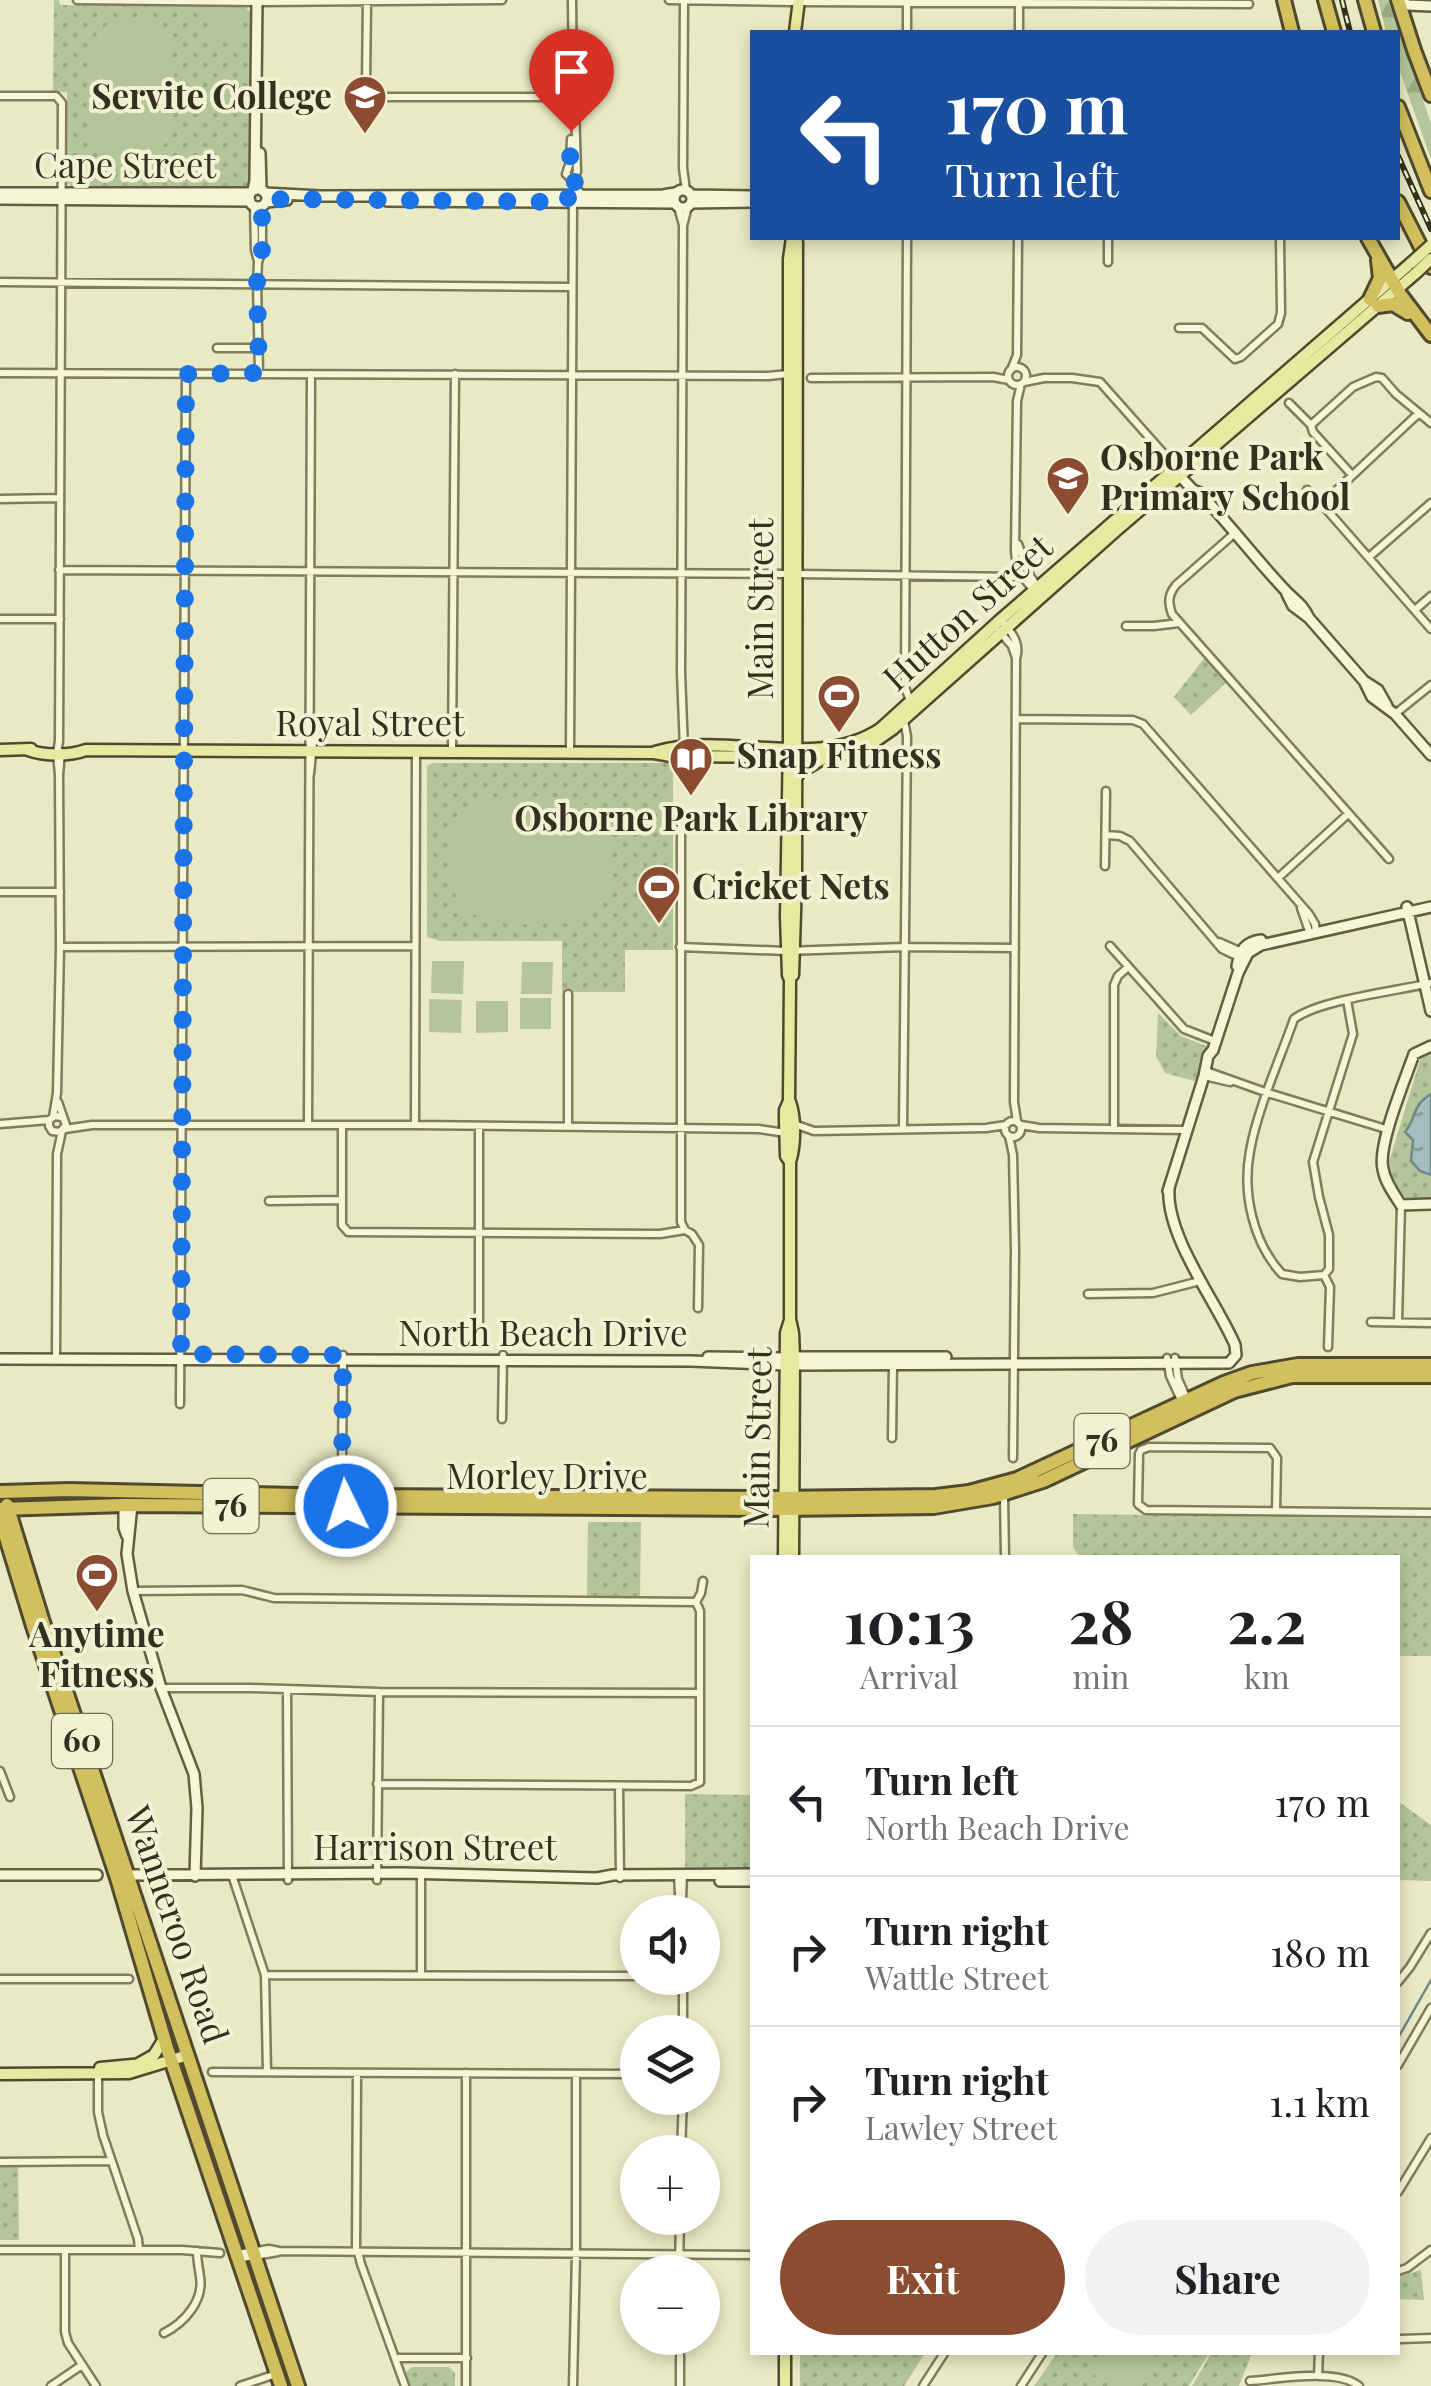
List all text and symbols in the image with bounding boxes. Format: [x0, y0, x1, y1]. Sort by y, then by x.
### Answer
pin [529, 29, 614, 132]
icon: arrive [544, 44, 599, 99]
text: 170 m [945, 58, 1128, 152]
icon: left [780, 70, 910, 200]
place label: Servite College [91, 71, 332, 118]
school or university icon: Servite College [342, 74, 388, 135]
street label: Cape Street [34, 140, 217, 187]
text: Turn left [945, 148, 1119, 208]
place label: Osborne Park Primary School [1100, 432, 1351, 519]
school or university icon: Osborne Park Primary School [1045, 455, 1091, 516]
street label: Main Street [735, 518, 782, 700]
street label: Hutton Street [872, 522, 1061, 700]
sports icon: Snap Fitness [816, 673, 862, 734]
street label: Royal Street [275, 698, 465, 745]
place label: Snap Fitness [737, 730, 941, 777]
library icon: Osborne Park Library [668, 736, 714, 797]
place label: Osborne Park Library [514, 793, 868, 840]
place label: Cricket Nets [692, 861, 890, 908]
sports icon: Cricket Nets [636, 864, 682, 925]
street label: North Beach Drive [398, 1308, 688, 1355]
street label: Main Street [730, 1346, 781, 1529]
road number: 76 [1074, 1414, 1130, 1468]
street label: Morley Drive [446, 1451, 648, 1498]
position arrow [294, 1454, 398, 1558]
road number: 76 [204, 1479, 258, 1533]
sports icon: Anytime Fitness [74, 1552, 120, 1613]
text: 10:13 [844, 1579, 975, 1659]
text: 28 [1068, 1579, 1133, 1659]
text: 2.2 [1227, 1579, 1306, 1659]
place label: Anytime Fitness [28, 1609, 165, 1696]
text: Arrival [860, 1654, 959, 1697]
text: min [1073, 1654, 1129, 1697]
text: km [1244, 1654, 1290, 1697]
road number: 60 [52, 1714, 112, 1768]
text: Turn left [865, 1754, 1018, 1805]
icon: left [780, 1774, 835, 1829]
text: 170 m [1275, 1776, 1370, 1827]
street label: Wanneroo Road [115, 1798, 241, 2049]
text: North Beach Drive [865, 1805, 1130, 1848]
street label: Harrison Street [313, 1822, 557, 1869]
map controls [620, 1895, 720, 2355]
button: sound [620, 1895, 720, 1995]
text: Turn right [865, 1904, 1049, 1955]
icon: right [780, 1924, 835, 1979]
text: 180 m [1270, 1926, 1370, 1977]
text: Wattle Street [865, 1955, 1049, 1998]
button: layers [620, 2015, 720, 2115]
text: Turn right [865, 2054, 1049, 2105]
icon: right [780, 2074, 835, 2129]
text: 1.1 km [1269, 2076, 1370, 2127]
text: Lawley Street [865, 2105, 1057, 2148]
button: + [620, 2135, 720, 2235]
button: Exit [780, 2220, 1065, 2335]
button: Share [1085, 2220, 1370, 2335]
button: − [620, 2255, 720, 2355]

